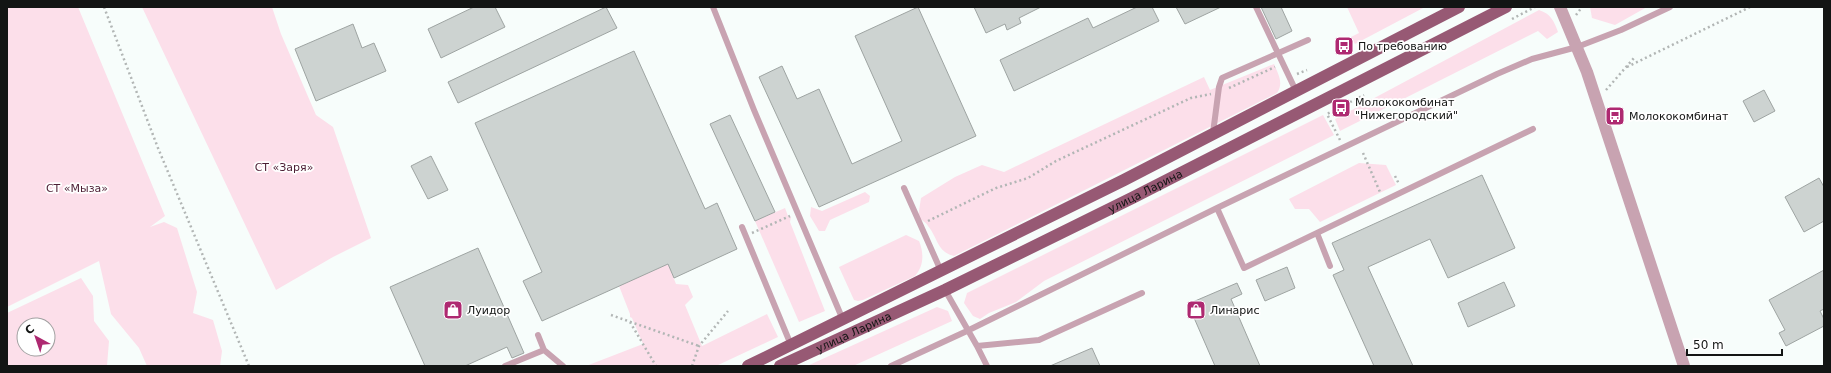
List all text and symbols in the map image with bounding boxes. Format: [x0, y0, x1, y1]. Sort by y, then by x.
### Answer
bus stop icon: По требованию [1333, 35, 1355, 57]
place label: По требованию [1358, 40, 1447, 53]
place label: Молококомбинат "Нижегородский" [1355, 96, 1458, 122]
bus stop icon: Молококомбинат "Нижегородский" [1330, 97, 1352, 119]
bus stop icon: Молококомбинат [1604, 105, 1626, 127]
place label: Молококомбинат [1629, 110, 1729, 123]
park label: СТ «Заря» [255, 161, 313, 174]
street label: улица Ларина [1106, 167, 1185, 215]
park label: СТ «Мыза» [46, 182, 108, 195]
shop icon: Луидор [442, 299, 464, 321]
shop icon: Линарис [1185, 299, 1207, 321]
place label: Луидор [467, 304, 510, 317]
place label: Линарис [1210, 304, 1260, 317]
street label: улица Ларина [814, 309, 893, 355]
north arrow [16, 317, 56, 357]
text: С [23, 322, 37, 337]
scale bar [1687, 331, 1782, 357]
text: 50 m [1693, 338, 1724, 352]

